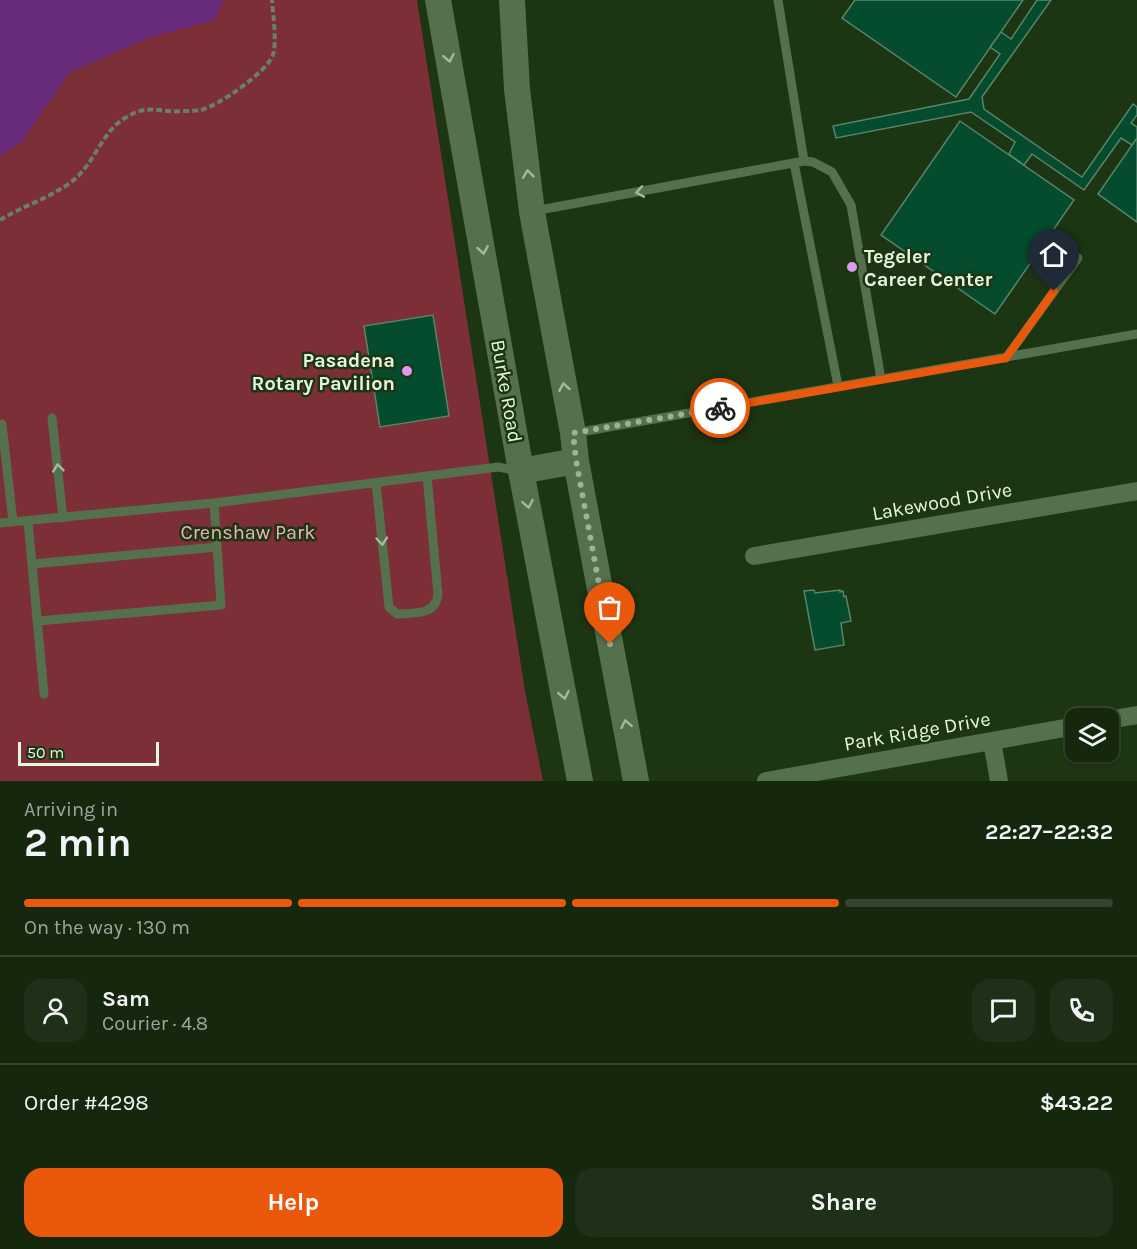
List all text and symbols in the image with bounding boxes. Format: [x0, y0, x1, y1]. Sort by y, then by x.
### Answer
one-way arrow [442, 52, 455, 62]
one-way arrow [522, 170, 534, 179]
one-way arrow [635, 185, 645, 198]
pin [1028, 229, 1079, 291]
icon: home [1037, 238, 1070, 271]
one-way arrow [476, 244, 489, 254]
place label: Tegeler Career Center [864, 245, 993, 291]
marker: Tegeler Career Center [845, 260, 859, 274]
street label: Burke Road [486, 338, 527, 444]
place label: Pasadena Rotary Pavilion [252, 349, 395, 395]
marker: Pasadena Rotary Pavilion [400, 364, 414, 378]
courier [690, 378, 750, 438]
one-way arrow [559, 382, 571, 392]
icon: bike [704, 392, 737, 425]
one-way arrow [52, 464, 65, 473]
street label: Lakewood Drive [870, 478, 1014, 525]
one-way arrow [521, 498, 534, 508]
park label: Crenshaw Park [180, 521, 316, 544]
one-way arrow [375, 537, 388, 546]
pin [584, 582, 635, 644]
icon: bag [593, 591, 626, 624]
one-way arrow [557, 690, 570, 700]
street label: Park Ridge Drive [842, 707, 992, 756]
map controls [1065, 708, 1119, 762]
button: layers [1065, 708, 1119, 762]
one-way arrow [620, 719, 632, 728]
scale bar [18, 739, 159, 766]
text: 50 m [27, 743, 64, 762]
text: Arriving in [24, 798, 118, 821]
text: 22:27–22:32 [985, 819, 1113, 845]
text: 2 min [24, 820, 132, 866]
text: On the way · 130 m [24, 916, 190, 939]
button: person [24, 979, 87, 1042]
button: chat [972, 979, 1035, 1042]
button: phone [1050, 979, 1113, 1042]
text: Sam [102, 986, 150, 1012]
text: Courier · 4.8 [102, 1012, 208, 1035]
text: Order #4298 [24, 1090, 149, 1116]
text: $43.22 [1040, 1090, 1113, 1116]
button: Help [24, 1168, 563, 1237]
button: Share [575, 1168, 1113, 1237]

